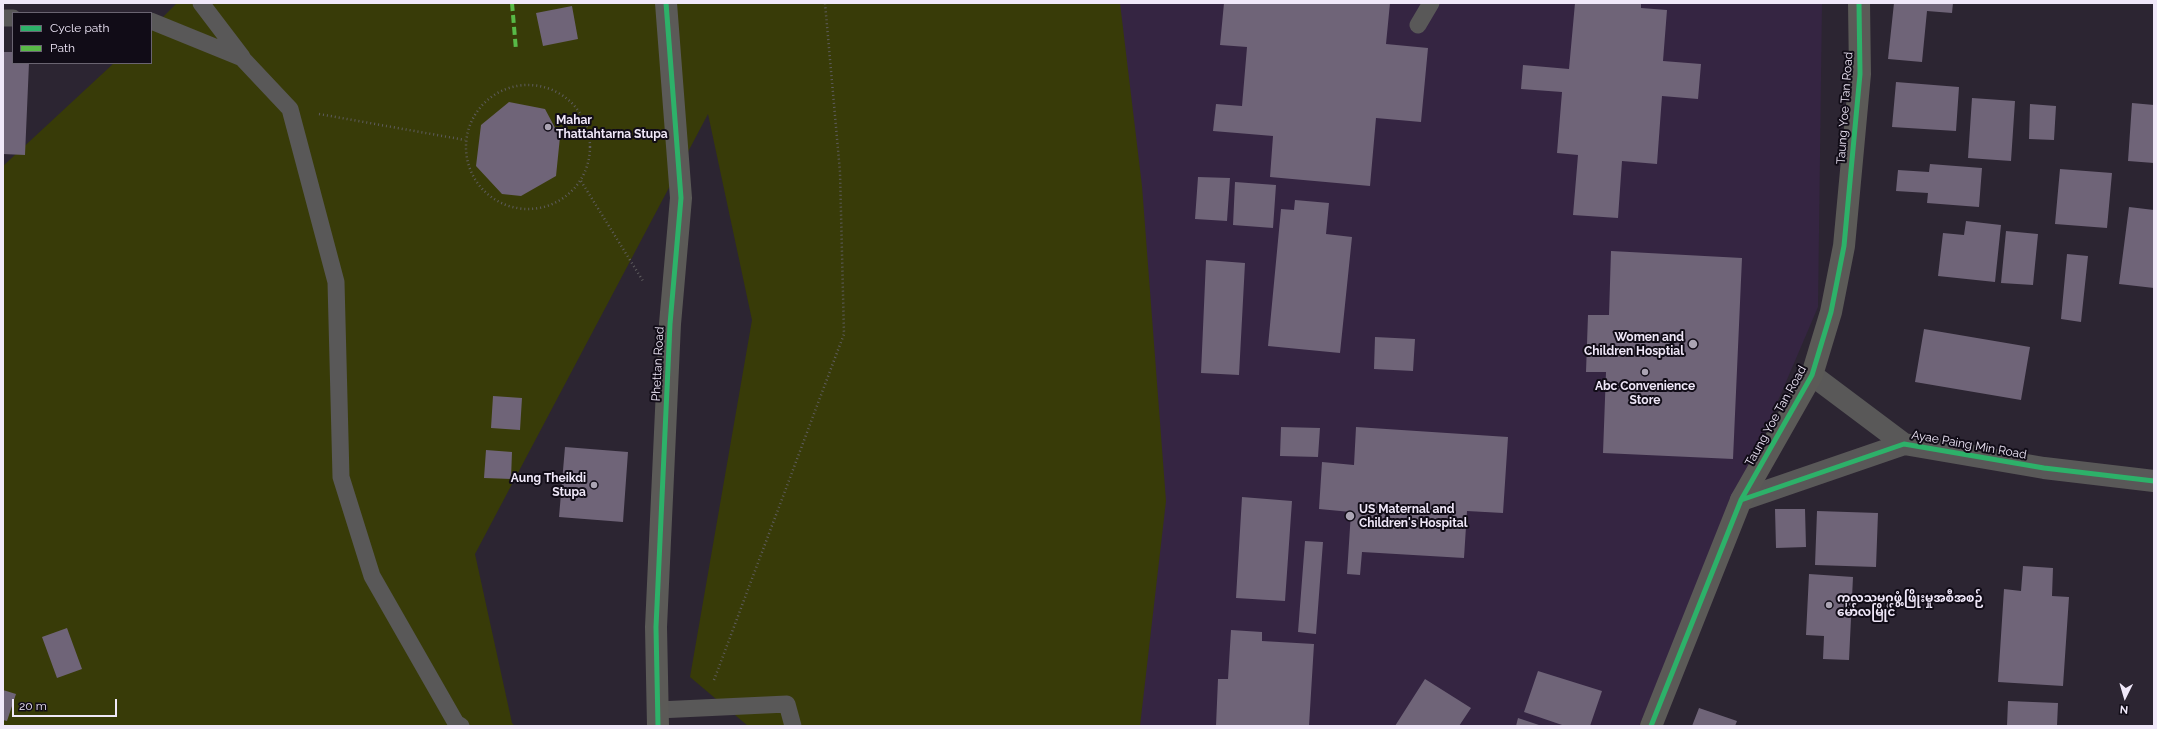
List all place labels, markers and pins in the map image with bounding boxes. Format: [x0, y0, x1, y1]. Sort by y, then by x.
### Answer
place label: Mahar Thattahtarna Stupa [556, 113, 668, 141]
marker: Mahar Thattahtarna Stupa [543, 122, 553, 132]
place label: Women and Children Hosptial [1584, 330, 1684, 358]
marker: Women and Children Hosptial [1687, 338, 1699, 350]
marker: Abc Convenience Store [1640, 367, 1650, 377]
place label: Abc Convenience Store [1595, 379, 1695, 407]
place label: Aung Theikdi Stupa [511, 471, 586, 499]
marker: Aung Theikdi Stupa [589, 480, 599, 490]
place label: US Maternal and Children's Hospital [1359, 502, 1467, 530]
marker: US Maternal and Children's Hospital [1344, 510, 1356, 522]
place label: ကုလသမဂ္ဂဖွံ့ဖြိုးမှုအစီအစဉ် မော်လမြိုင် [1837, 591, 1984, 619]
marker: ကုလသမဂ္ဂဖွံ့ဖြိုးမှုအစီအစဉ် မော်လမြိုင် [1824, 600, 1834, 610]

